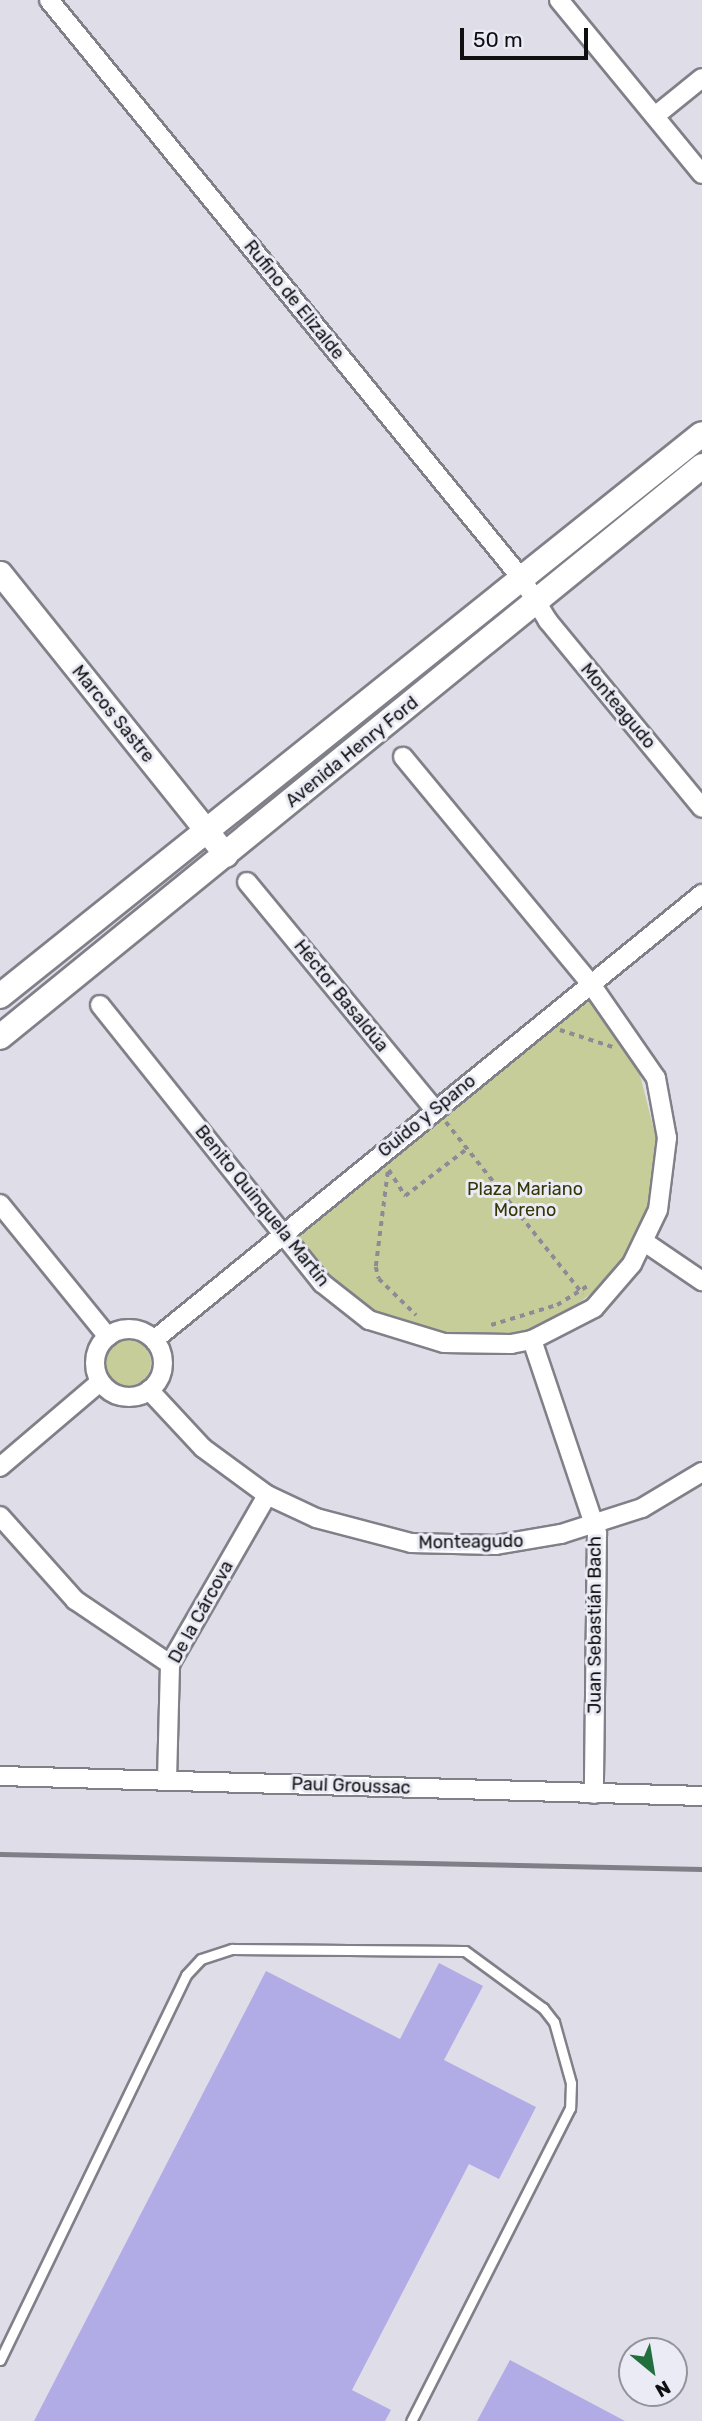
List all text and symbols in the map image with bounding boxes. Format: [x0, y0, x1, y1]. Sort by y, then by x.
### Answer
scale bar [464, 14, 592, 58]
text: 50 m [473, 27, 523, 52]
street label: Rufino de Elizalde [239, 236, 349, 364]
street label: Monteagudo [576, 659, 660, 753]
street label: Marcos Sastre [67, 661, 159, 767]
street label: Avenida Henry Ford [281, 692, 423, 812]
street label: Héctor Basaldúa [289, 935, 393, 1057]
street label: Guido y Spano [373, 1070, 481, 1162]
street label: Benito Quinquela Martín [190, 1121, 334, 1291]
park label: Plaza Mariano Moreno [467, 1179, 583, 1222]
street label: Monteagudo [418, 1530, 524, 1554]
street label: Juan Sebastián Bach [584, 1536, 606, 1714]
street label: De la Cárcova [164, 1557, 238, 1667]
street label: Paul Groussac [291, 1773, 411, 1799]
north arrow [618, 2337, 688, 2407]
text: N [651, 2376, 674, 2402]

